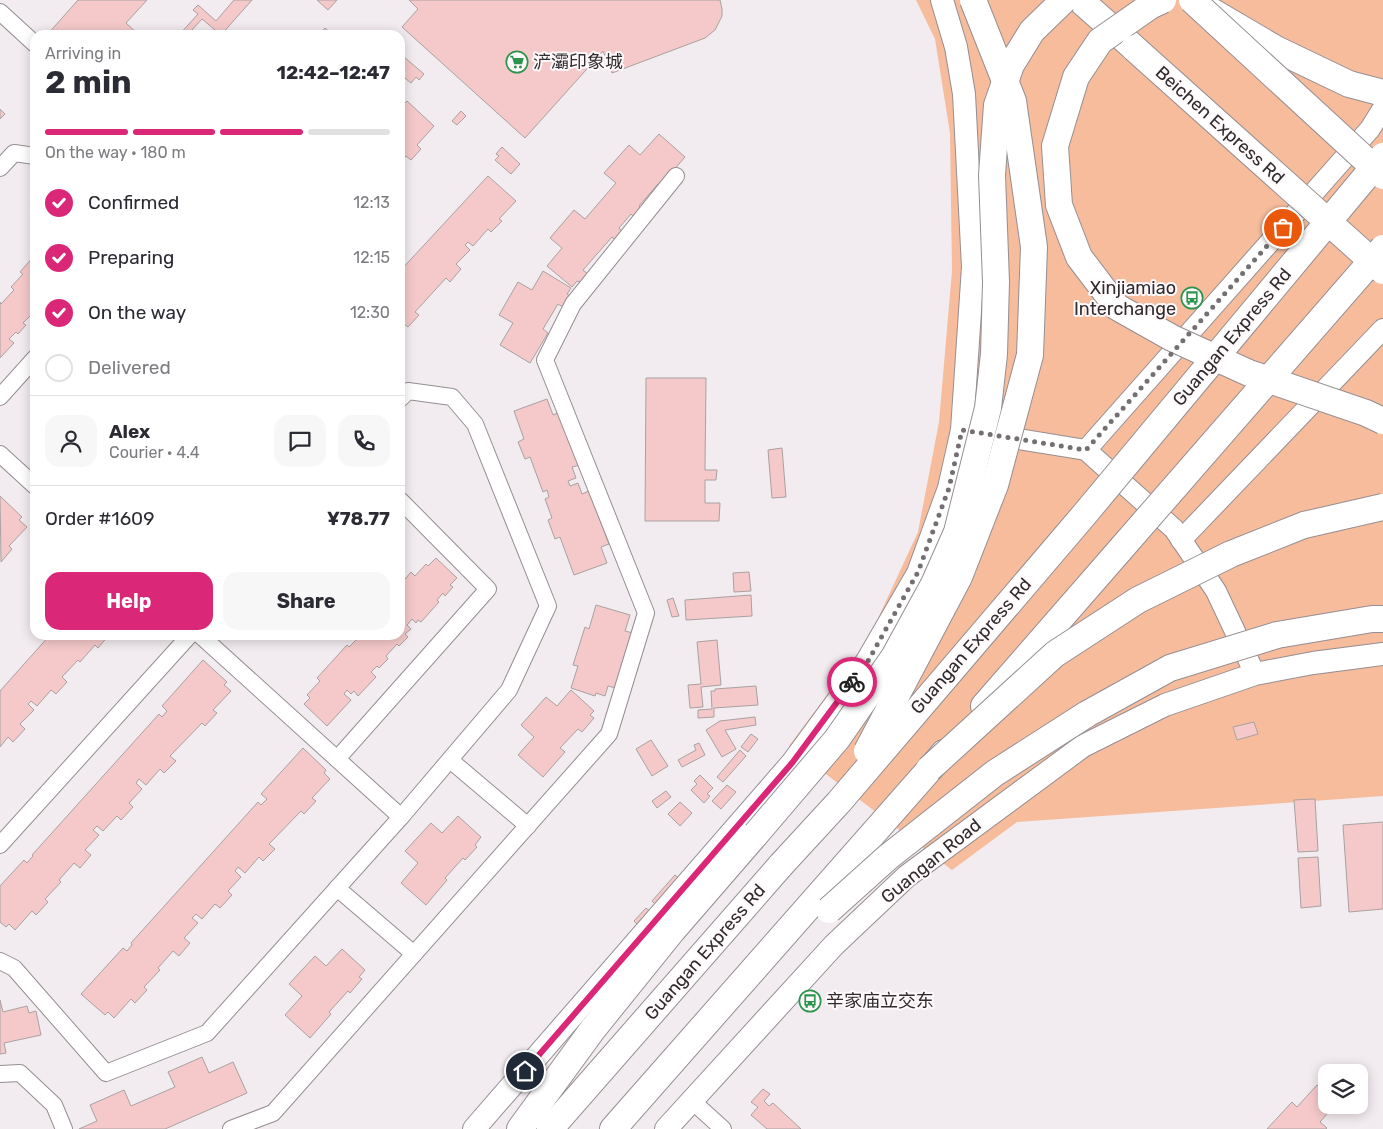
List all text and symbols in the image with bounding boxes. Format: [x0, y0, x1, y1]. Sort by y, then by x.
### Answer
text: Arriving in [45, 44, 121, 63]
supermarket icon: 浐灞印象城 [505, 50, 529, 74]
place label: 浐灞印象城 [533, 51, 623, 73]
text: 12:42–12:47 [277, 61, 390, 84]
street label: Beichen Express Rd [1151, 61, 1289, 189]
text: 2 min [45, 63, 132, 101]
text: On the way · 180 m [45, 143, 186, 162]
icon: check [45, 189, 73, 217]
text: Confirmed [88, 191, 179, 214]
text: 12:13 [353, 193, 390, 212]
pin [1262, 207, 1304, 249]
icon: bag [1269, 214, 1297, 242]
icon: check [45, 244, 73, 272]
text: Preparing [88, 246, 174, 269]
text: 12:15 [353, 248, 390, 267]
street label: Guangan Express Rd [1168, 264, 1296, 410]
place label: Xinjiamiao Interchange [1074, 277, 1176, 320]
bus stop icon: Xinjiamiao Interchange [1180, 286, 1204, 310]
icon: check [45, 299, 73, 327]
text: On the way [88, 301, 186, 324]
text: 12:30 [350, 303, 390, 322]
text: Delivered [88, 356, 171, 379]
button: person [45, 415, 97, 467]
button: chat [274, 415, 326, 467]
button: phone [338, 415, 390, 467]
text: Alex [109, 420, 150, 443]
text: Courier · 4.4 [109, 443, 200, 462]
text: Order #1609 [45, 507, 154, 530]
text: ¥78.77 [327, 507, 390, 530]
button: Help [45, 572, 213, 630]
button: Share [223, 572, 390, 630]
street label: Guangan Express Rd [906, 573, 1036, 719]
courier [827, 657, 877, 707]
icon: bike [838, 668, 866, 696]
street label: Guangan Road [876, 814, 986, 908]
street label: Guangan Express Rd [640, 879, 770, 1025]
bus stop icon: 辛家庙立交东 [798, 989, 822, 1013]
place label: 辛家庙立交东 [826, 990, 934, 1012]
pin [504, 1050, 546, 1092]
icon: home [511, 1057, 539, 1085]
map controls [1318, 1064, 1368, 1114]
button: layers [1318, 1064, 1368, 1114]

